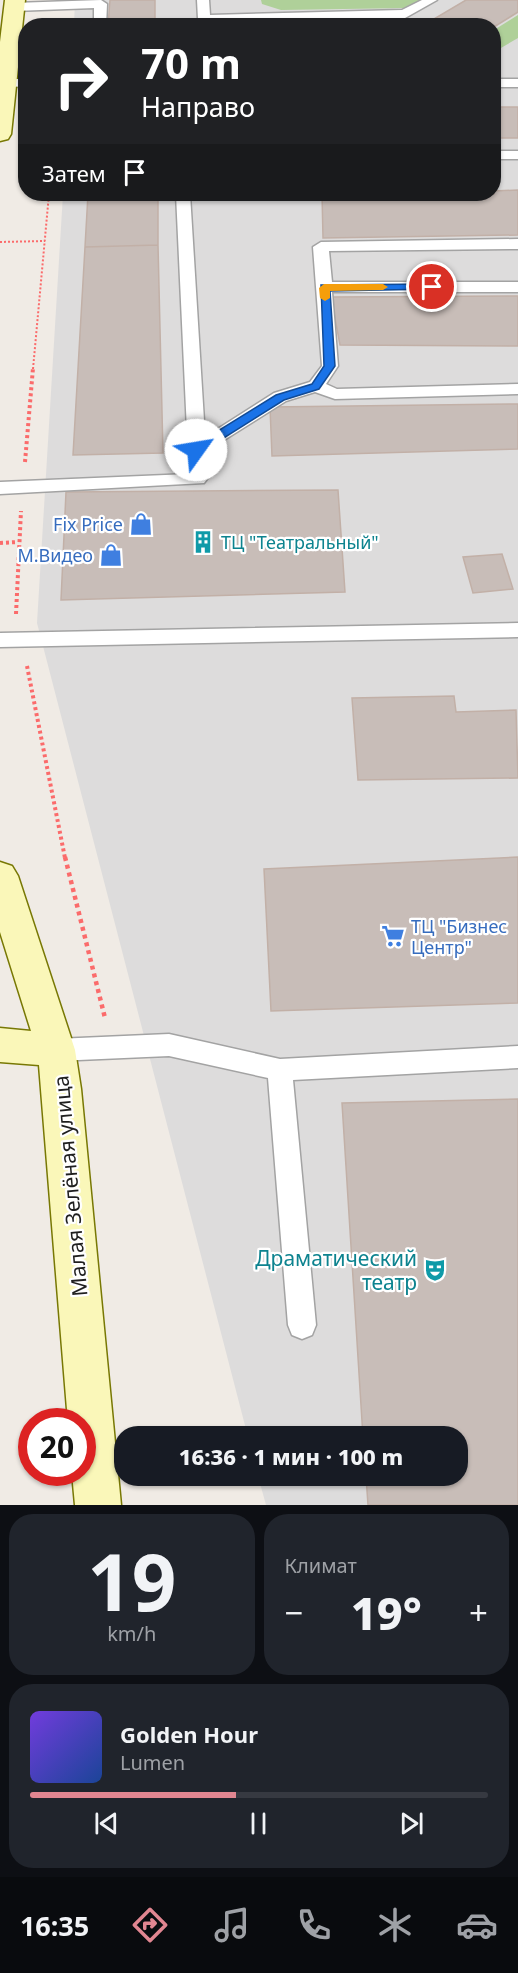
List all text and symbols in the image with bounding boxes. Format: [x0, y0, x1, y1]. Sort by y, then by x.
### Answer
text: 70 m [141, 34, 241, 91]
icon: right [42, 42, 120, 120]
text: Направо [141, 88, 255, 125]
icon: arrive [118, 156, 151, 189]
text: Затем [42, 158, 106, 188]
pin [406, 261, 457, 312]
icon: arrive [415, 270, 448, 303]
position arrow [164, 418, 228, 482]
shop icon: Fix Price [128, 511, 154, 537]
place label: Fix Price [53, 512, 123, 536]
building icon: ТЦ "Театральный" [190, 529, 216, 555]
place label: ТЦ "Театральный" [221, 530, 379, 554]
shop icon: М.Видео [98, 542, 124, 568]
place label: М.Видео [17, 543, 93, 567]
place label: ТЦ "Бизнес Центр" [411, 914, 507, 959]
supermarket icon: ТЦ "Бизнес Центр" [380, 923, 406, 949]
street label: Малая Зелёная улица [46, 1074, 94, 1298]
place label: Драматический театр [255, 1244, 417, 1296]
theatre icon: Драматический театр [422, 1257, 448, 1283]
speed limit sign: 20 [18, 1408, 96, 1486]
text: 16:36 · 1 мин · 100 m [179, 1441, 403, 1471]
text: 19 [87, 1528, 176, 1634]
text: Климат [285, 1552, 357, 1579]
text: 19° [351, 1582, 422, 1643]
text: − [285, 1590, 303, 1635]
text: + [469, 1590, 488, 1635]
text: km/h [107, 1620, 156, 1647]
text: Golden Hour [120, 1719, 258, 1749]
text: Lumen [120, 1749, 185, 1776]
icon: previous [90, 1807, 123, 1840]
icon: pause [242, 1807, 275, 1840]
icon: next [395, 1807, 428, 1840]
icon: directions [129, 1904, 171, 1946]
icon: music [211, 1904, 253, 1946]
icon: phone [293, 1904, 335, 1946]
icon: climate [374, 1904, 416, 1946]
icon: car [456, 1904, 498, 1946]
text: 16:35 [20, 1907, 89, 1944]

